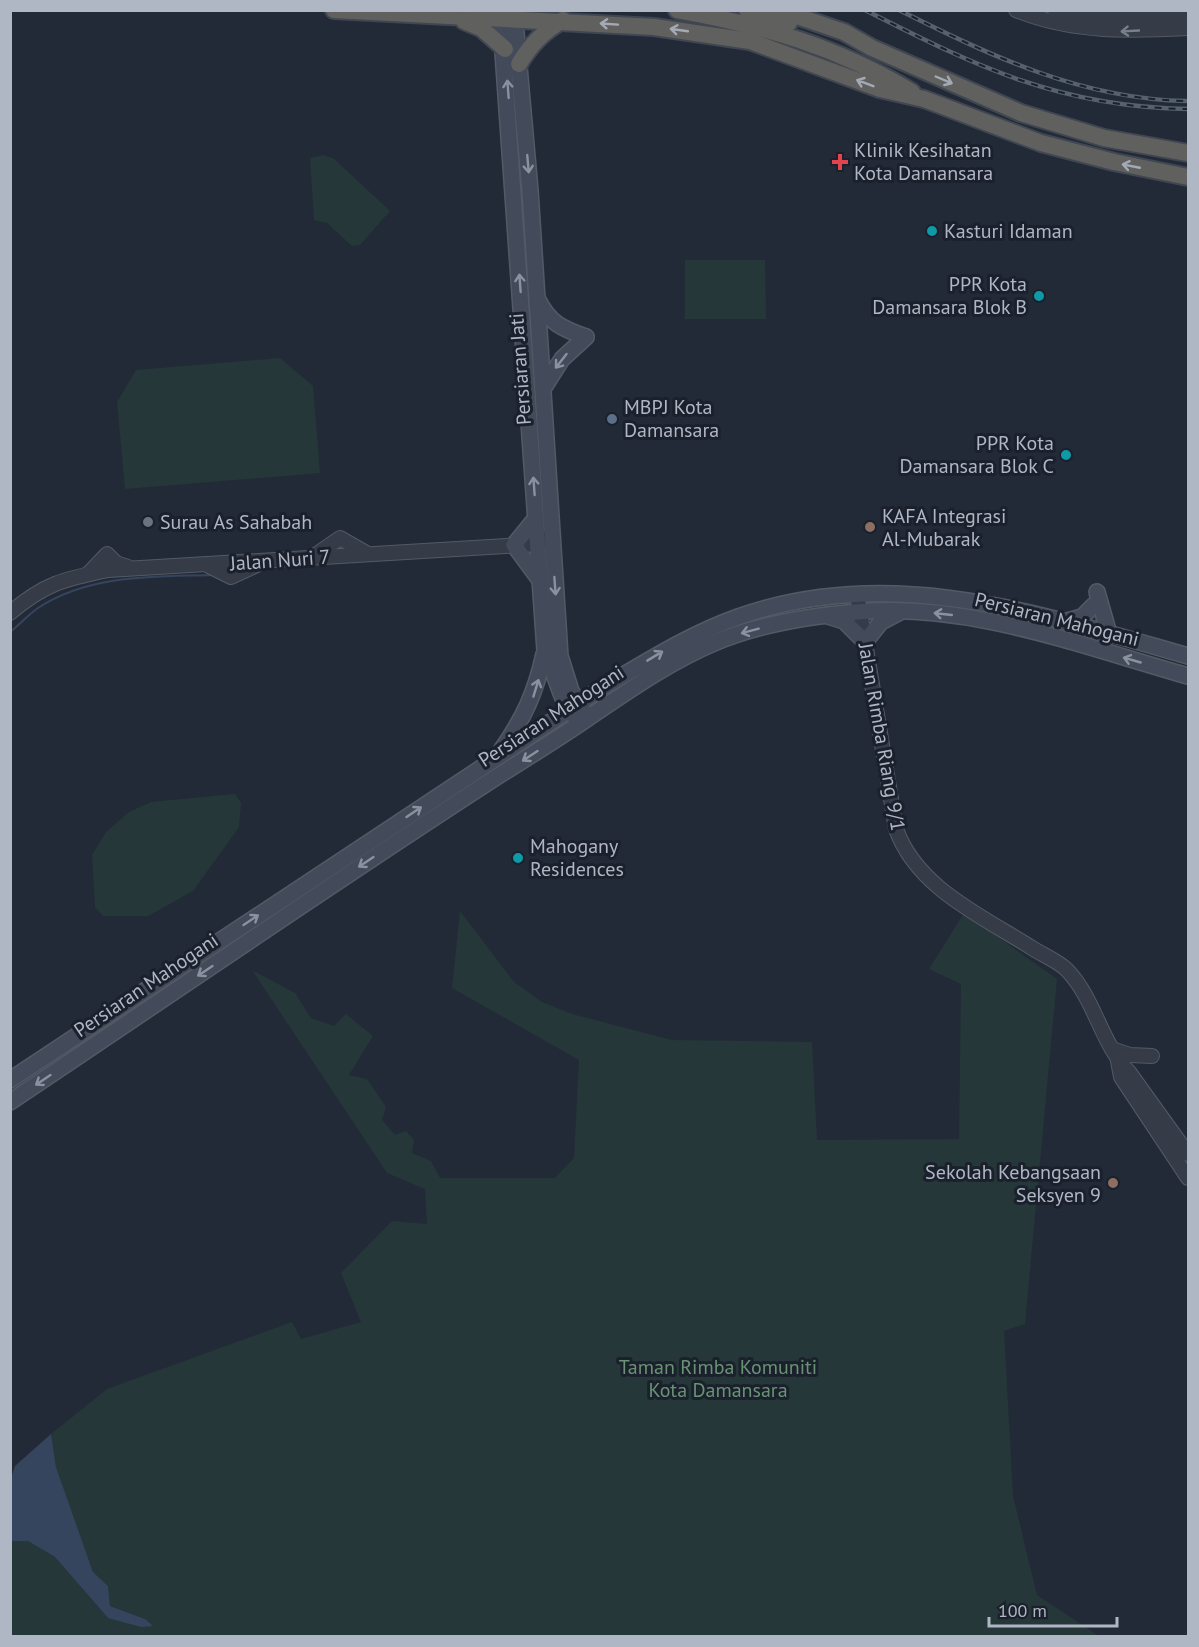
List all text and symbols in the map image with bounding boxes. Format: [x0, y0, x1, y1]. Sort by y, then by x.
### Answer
one-way arrow [599, 18, 619, 29]
one-way arrow [669, 25, 689, 36]
one-way arrow [1121, 25, 1141, 36]
one-way arrow [935, 76, 953, 87]
one-way arrow [856, 77, 875, 88]
one-way arrow [502, 79, 513, 99]
place label: Klinik Kesihatan Kota Damansara [854, 137, 993, 186]
marker: Klinik Kesihatan Kota Damansara [831, 153, 849, 171]
one-way arrow [522, 154, 533, 174]
one-way arrow [1122, 160, 1141, 171]
place label: Kasturi Idaman [944, 218, 1073, 244]
marker: Kasturi Idaman [925, 224, 939, 238]
place label: PPR Kota Damansara Blok B [872, 271, 1027, 320]
one-way arrow [515, 274, 526, 294]
marker: PPR Kota Damansara Blok B [1032, 289, 1046, 303]
street label: Persiaran Jati [503, 312, 537, 426]
one-way arrow [555, 353, 568, 369]
place label: MBPJ Kota Damansara [624, 394, 719, 443]
marker: MBPJ Kota Damansara [605, 412, 619, 426]
place label: PPR Kota Damansara Blok C [900, 430, 1054, 479]
marker: PPR Kota Damansara Blok C [1059, 448, 1073, 462]
one-way arrow [528, 476, 539, 496]
place label: KAFA Integrasi Al-Mubarak [882, 503, 1006, 552]
place label: Surau As Sahabah [160, 509, 312, 535]
marker: Surau As Sahabah [141, 515, 155, 529]
marker: KAFA Integrasi Al-Mubarak [863, 520, 877, 534]
street label: Jalan Nuri 7 [228, 544, 331, 577]
one-way arrow [550, 576, 561, 596]
street label: Persiaran Mahogani [972, 586, 1142, 652]
one-way arrow [934, 608, 954, 619]
one-way arrow [741, 626, 760, 637]
street label: Jalan Rimba Riang 9/1 [852, 640, 911, 833]
one-way arrow [646, 650, 663, 662]
one-way arrow [1123, 654, 1142, 665]
street label: Persiaran Mahogani [473, 659, 629, 773]
one-way arrow [531, 679, 542, 698]
one-way arrow [522, 750, 539, 762]
one-way arrow [405, 806, 422, 818]
place label: Mahogany Residences [530, 833, 624, 882]
marker: Mahogany Residences [511, 851, 525, 865]
one-way arrow [359, 856, 375, 868]
one-way arrow [243, 913, 260, 926]
street label: Persiaran Mahogani [69, 927, 223, 1043]
one-way arrow [197, 965, 213, 977]
one-way arrow [35, 1074, 52, 1086]
place label: Sekolah Kebangsaan Seksyen 9 [925, 1159, 1101, 1208]
marker: Sekolah Kebangsaan Seksyen 9 [1106, 1176, 1120, 1190]
park label: Taman Rimba Komuniti Kota Damansara [619, 1354, 817, 1403]
scale bar [989, 1590, 1116, 1628]
text: 100 m [998, 1599, 1047, 1622]

